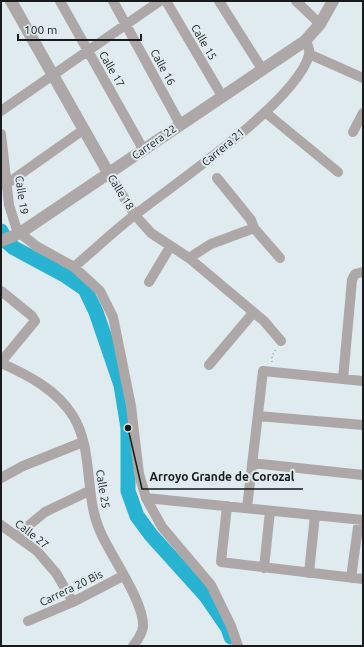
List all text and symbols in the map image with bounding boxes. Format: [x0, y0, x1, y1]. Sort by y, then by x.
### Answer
scale bar [18, 16, 141, 42]
street label: Calle 15 [189, 22, 219, 62]
text: 100 m [24, 23, 57, 36]
street label: Calle 16 [148, 47, 178, 87]
street label: Calle 17 [97, 49, 127, 89]
street label: Carrera 22 [129, 122, 179, 162]
street label: Carrera 21 [199, 126, 247, 168]
street label: Calle 18 [106, 172, 136, 212]
street label: Calle 19 [13, 175, 31, 215]
callout: Arroyo Grande de Corozal [142, 465, 303, 489]
street label: Calle 25 [94, 469, 112, 509]
text: Arroyo Grande de Corozal [150, 470, 295, 483]
street label: Calle 27 [13, 517, 51, 551]
street label: Carrera 20 Bis [38, 567, 105, 608]

